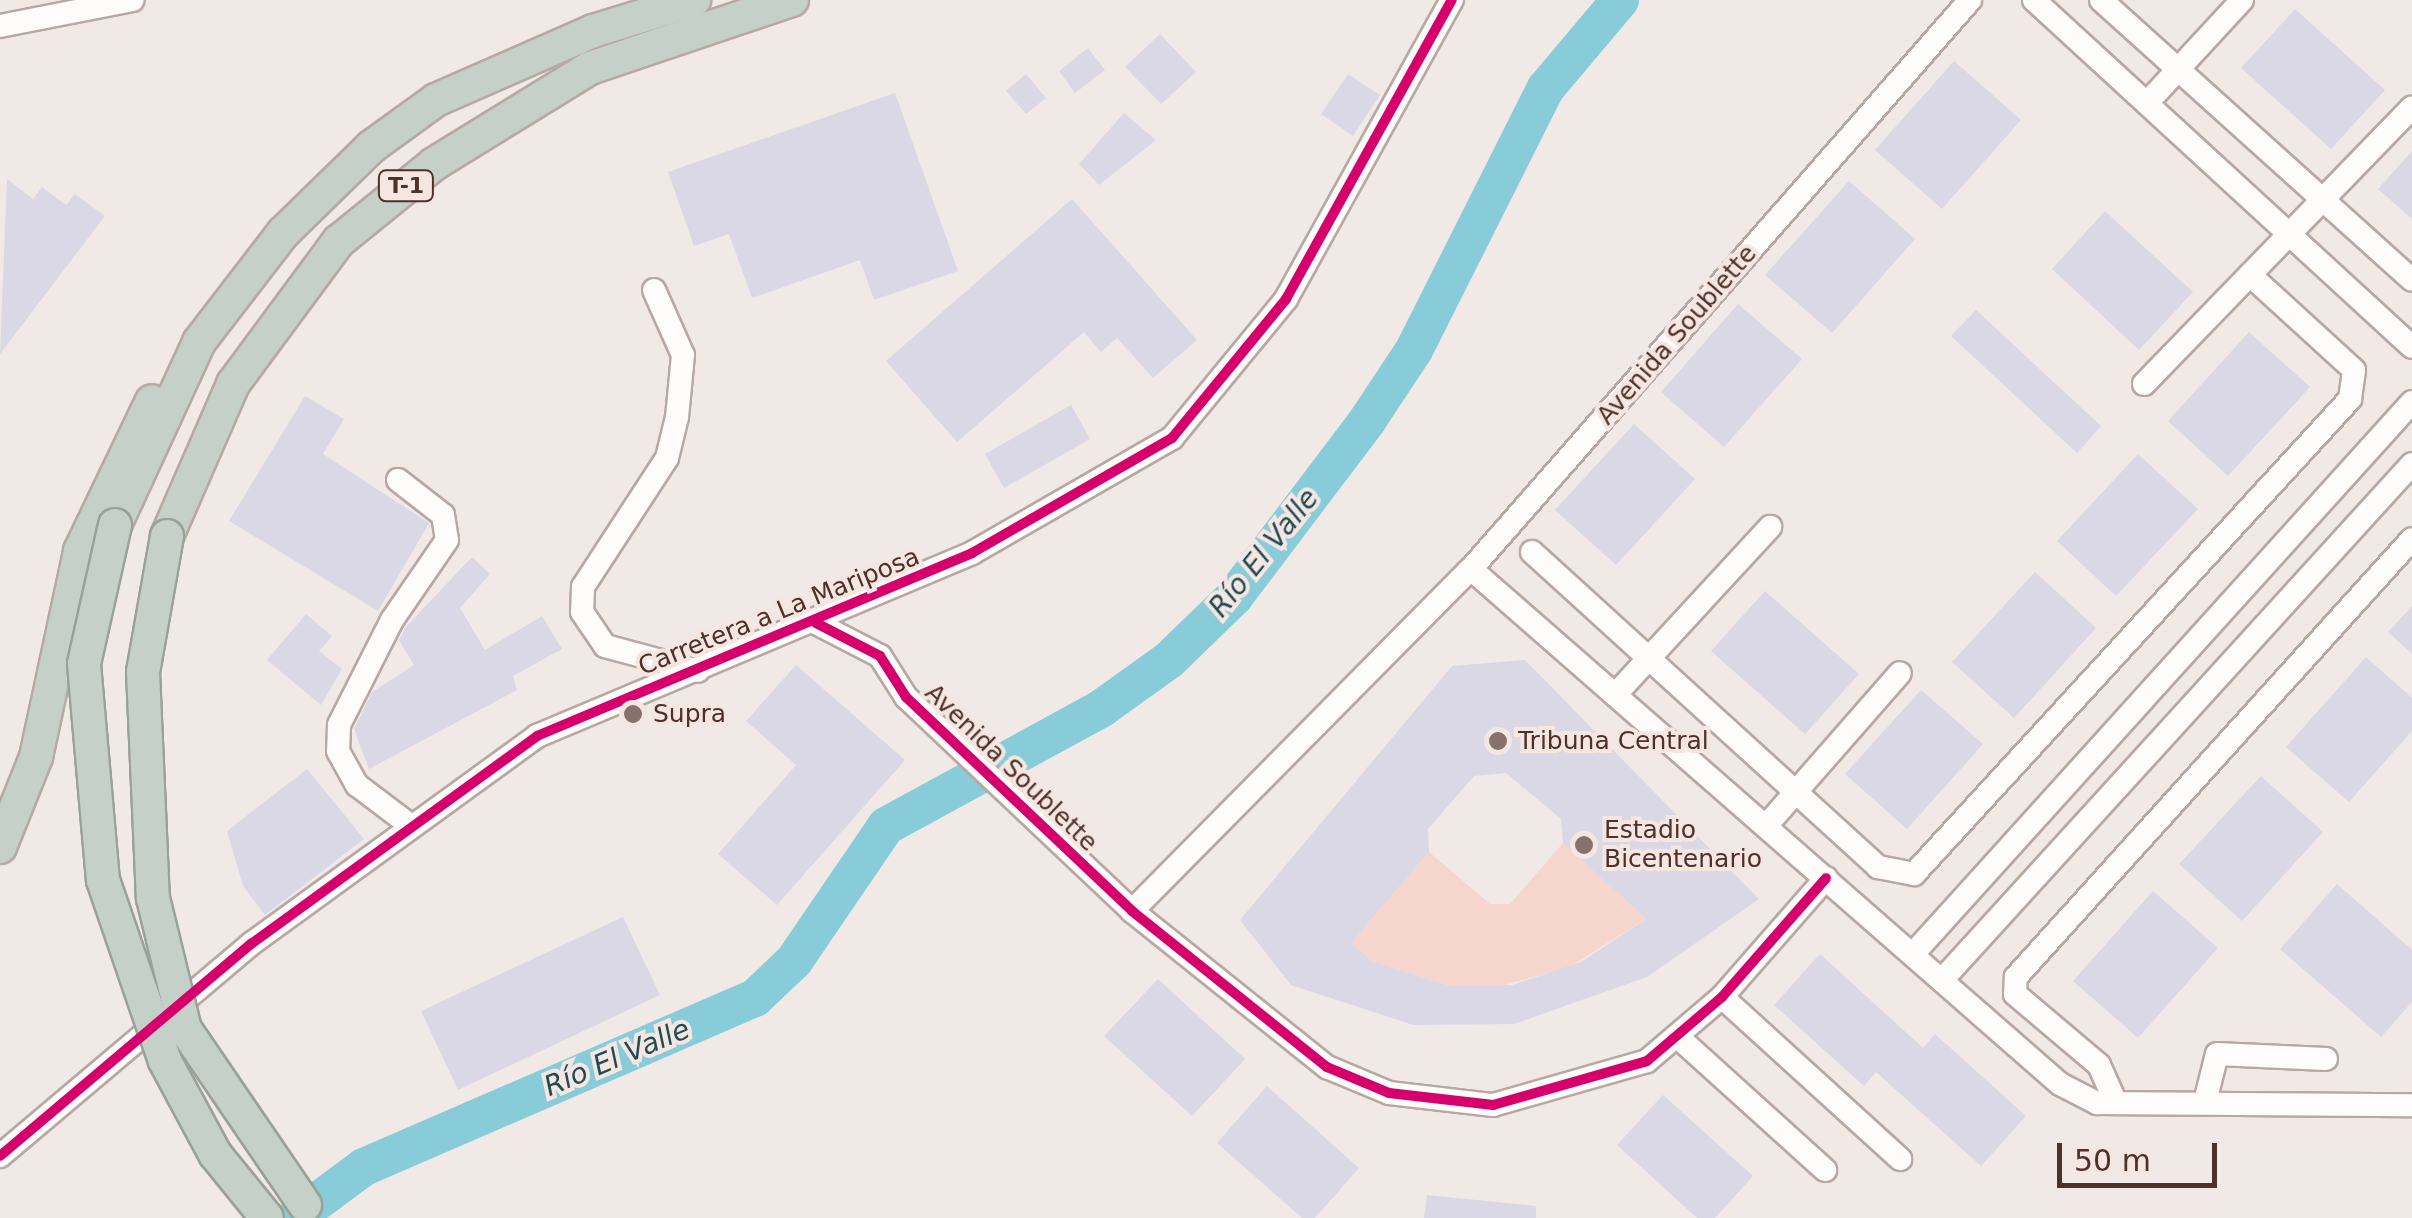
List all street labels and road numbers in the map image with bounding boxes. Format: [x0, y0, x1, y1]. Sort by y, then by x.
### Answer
road number: T-1 [376, 169, 436, 203]
street label: Avenida Soublette [1591, 239, 1763, 431]
street label: Carretera a La Mariposa [634, 542, 924, 682]
street label: Avenida Soublette [919, 678, 1103, 858]

